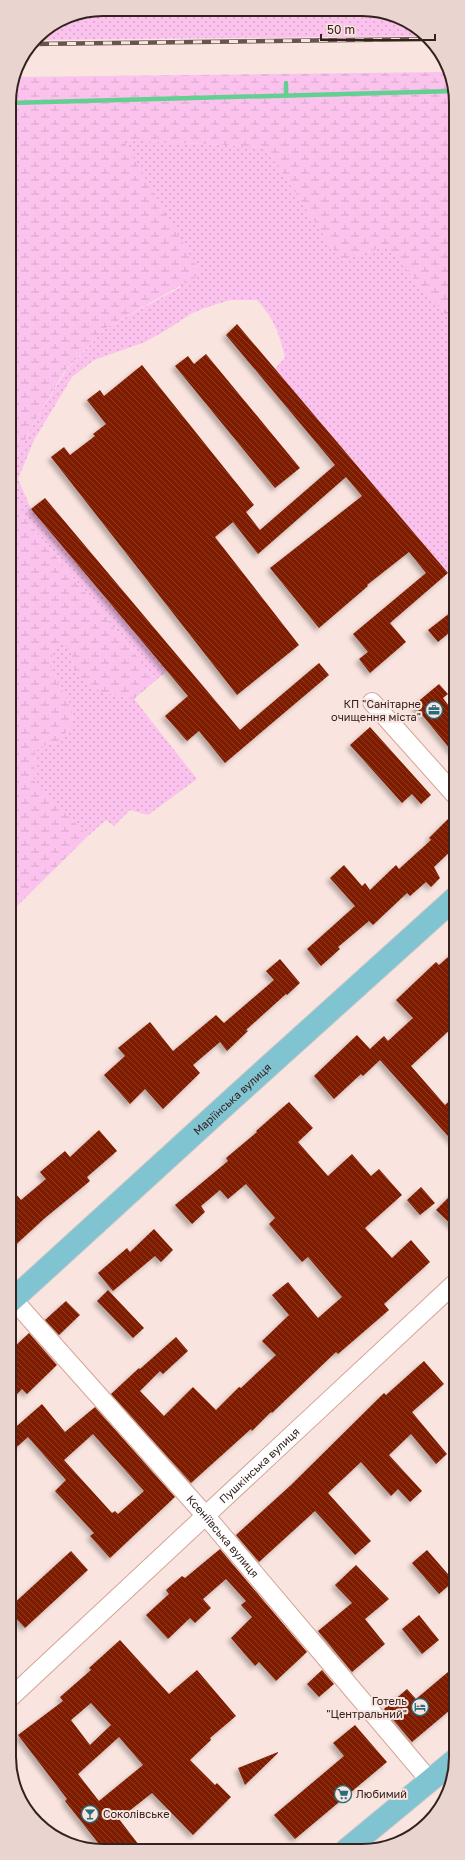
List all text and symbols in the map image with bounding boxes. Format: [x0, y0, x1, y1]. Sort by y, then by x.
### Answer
scale bar [321, 16, 435, 42]
text: 50 m [327, 22, 355, 37]
place label: КП "Санітарне очищення міста" [331, 697, 421, 723]
office icon: КП "Санітарне очищення міста" [424, 700, 444, 720]
street label: Маріїнська вулиця [190, 1060, 274, 1137]
street label: Пушкінська вулиця [216, 1425, 302, 1505]
street label: Ксеніївська вулиця [184, 1492, 262, 1580]
place label: Готель "Центральний" [326, 1694, 407, 1720]
hotel icon: Готель "Центральний" [410, 1697, 430, 1717]
supermarket icon: Любимий [333, 1784, 353, 1804]
place label: Любимий [356, 1787, 407, 1800]
bar icon: Соколівське [80, 1804, 100, 1824]
place label: Соколівське [103, 1807, 170, 1820]

